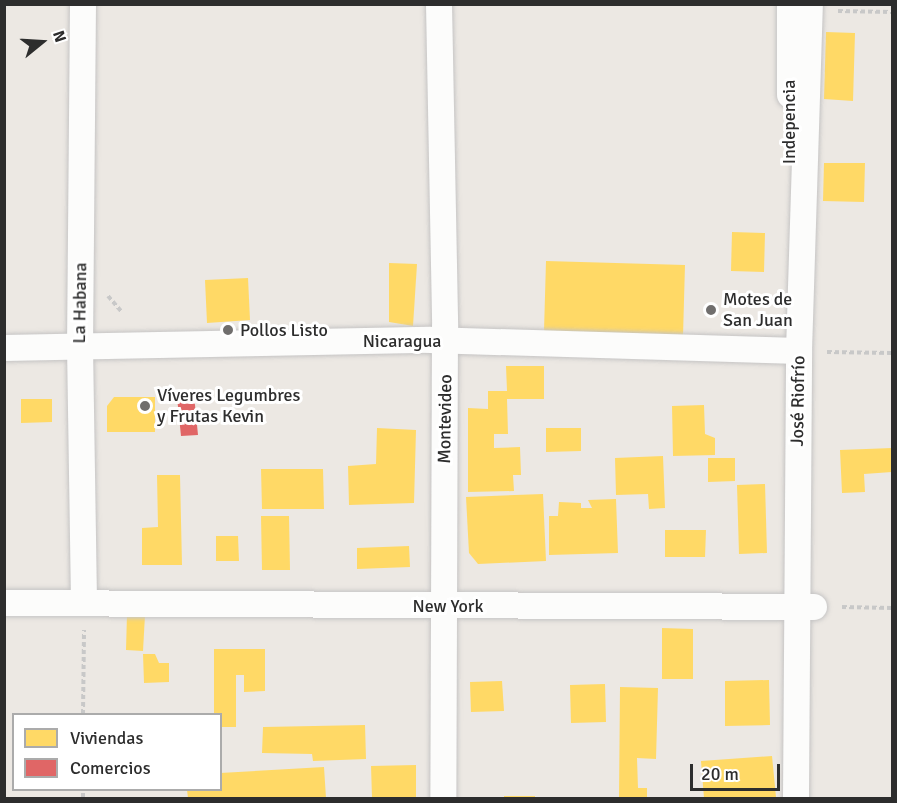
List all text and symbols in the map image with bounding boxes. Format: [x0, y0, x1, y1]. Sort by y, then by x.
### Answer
north arrow [12, 12, 72, 72]
text: N [48, 28, 70, 45]
street label: Indepencia [778, 80, 800, 164]
street label: La Habana [68, 262, 92, 344]
place label: Motes de San Juan [723, 289, 793, 332]
marker: Motes de San Juan [704, 303, 718, 317]
place label: Pollos Listo [240, 319, 328, 341]
marker: Pollos Listo [221, 323, 235, 337]
street label: Nicaragua [363, 330, 441, 352]
street label: José Riofrío [786, 355, 810, 447]
street label: Montevideo [433, 374, 457, 464]
place label: Víveres Legumbres y Frutas Kevin [157, 385, 300, 428]
marker: Víveres Legumbres y Frutas Kevin [138, 399, 152, 413]
street label: New York [412, 595, 484, 617]
legend [12, 713, 222, 791]
text: Viviendas [70, 727, 143, 749]
scale bar [693, 752, 783, 790]
text: Comercios [70, 757, 151, 779]
text: 20 m [701, 763, 739, 785]

